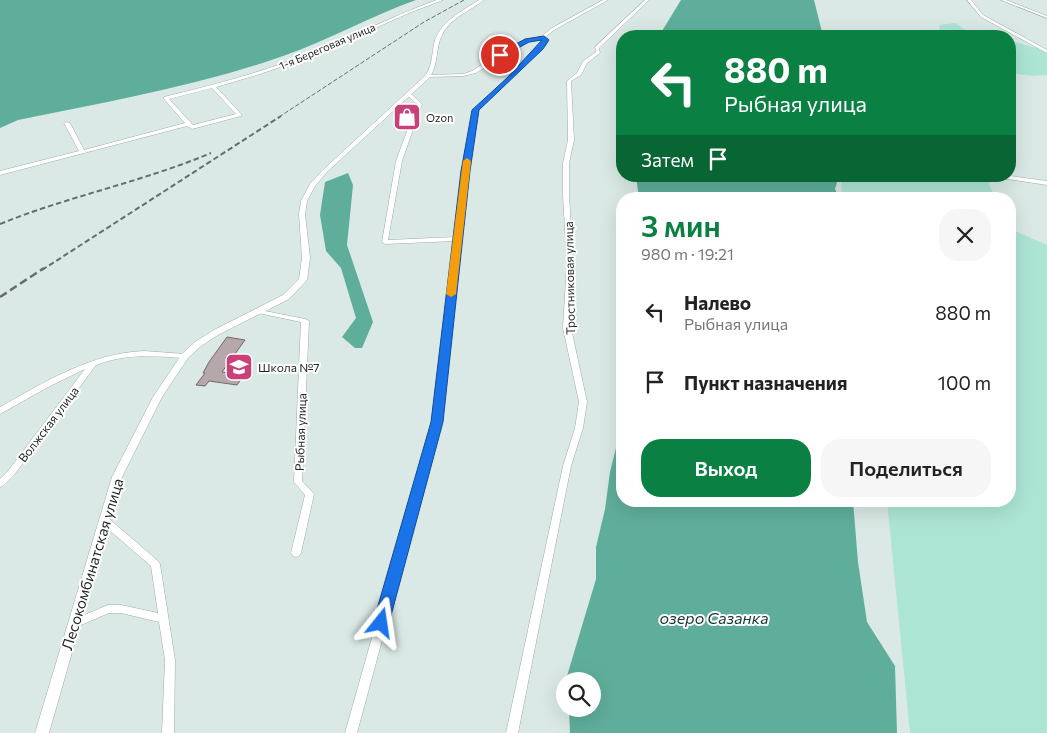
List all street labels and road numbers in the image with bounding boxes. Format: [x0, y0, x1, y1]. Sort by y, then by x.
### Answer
street label: 1-я Береговая улица [277, 20, 377, 72]
street label: Тростниковая улица [561, 221, 577, 335]
street label: Волжская улица [15, 383, 81, 465]
street label: Рыбная улица [292, 393, 308, 471]
street label: Лесокомбинатская улица [57, 476, 127, 652]

